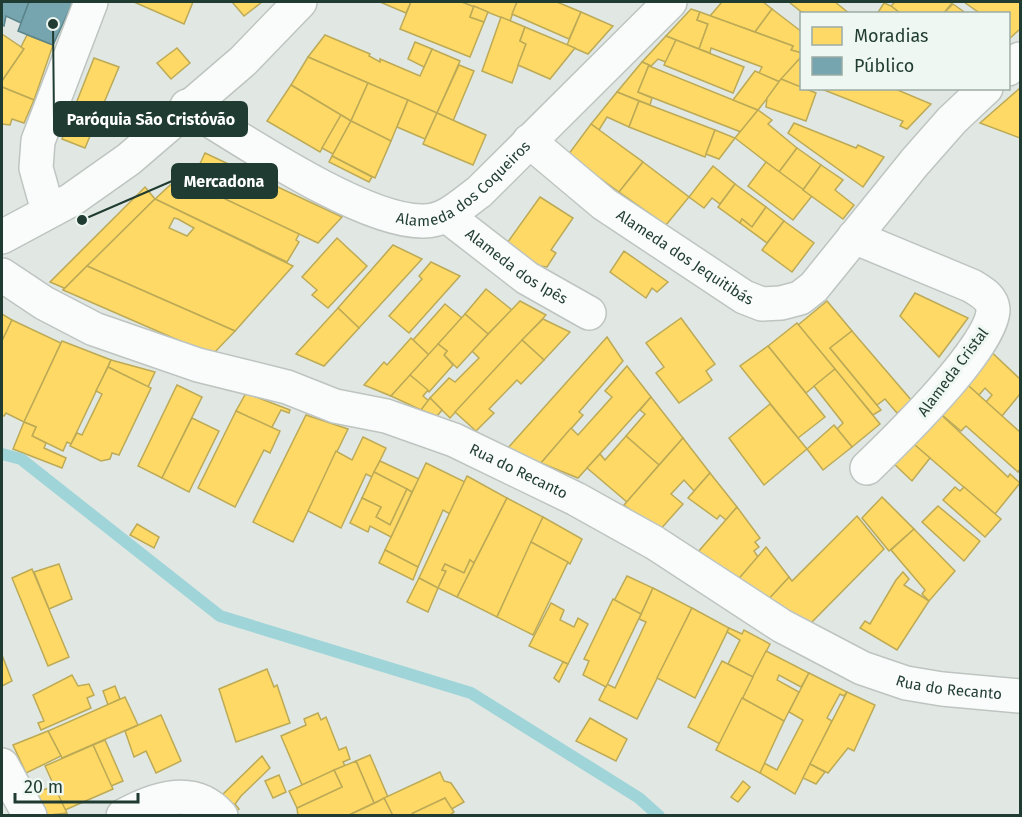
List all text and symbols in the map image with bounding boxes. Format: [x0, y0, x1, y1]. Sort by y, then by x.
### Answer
legend [800, 12, 1010, 90]
text: Moradias [854, 25, 928, 47]
text: Público [854, 55, 914, 77]
callout: Paróquia São Cristóvão [54, 102, 247, 136]
text: Paróquia São Cristóvão [67, 110, 235, 129]
street label: Alameda dos Coqueiros [394, 137, 534, 230]
callout: Mercadona [172, 164, 277, 198]
text: Mercadona [184, 172, 265, 191]
street label: Alameda dos Jequitibás [613, 206, 756, 309]
street label: Alameda dos Ipês [462, 225, 571, 308]
street label: Alameda Cristal [914, 324, 992, 420]
street label: Rua do Recanto [467, 440, 571, 503]
street label: Rua do Recanto [894, 671, 1003, 703]
scale bar [15, 766, 138, 804]
text: 20 m [24, 776, 63, 798]

